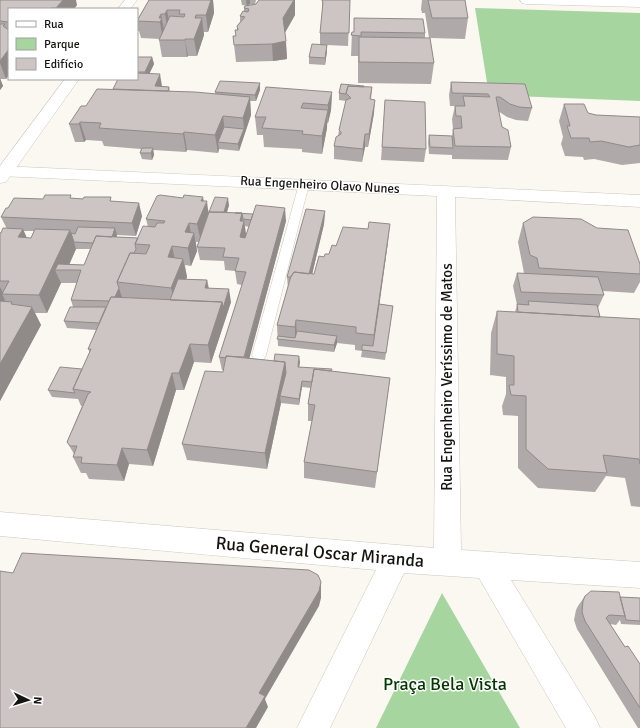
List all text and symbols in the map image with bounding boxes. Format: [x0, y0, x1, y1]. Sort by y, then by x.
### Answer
legend [8, 8, 138, 80]
text: Rua [44, 17, 64, 32]
text: Parque [44, 37, 80, 52]
text: Edifício [44, 57, 83, 72]
street label: Rua Engenheiro Olavo Nunes [240, 173, 400, 197]
street label: Rua Engenheiro Veríssimo de Matos [438, 263, 456, 491]
street label: Rua General Oscar Miranda [215, 532, 425, 572]
park label: Praça Bela Vista [383, 673, 507, 695]
north arrow [8, 680, 48, 720]
text: N [31, 696, 44, 705]

